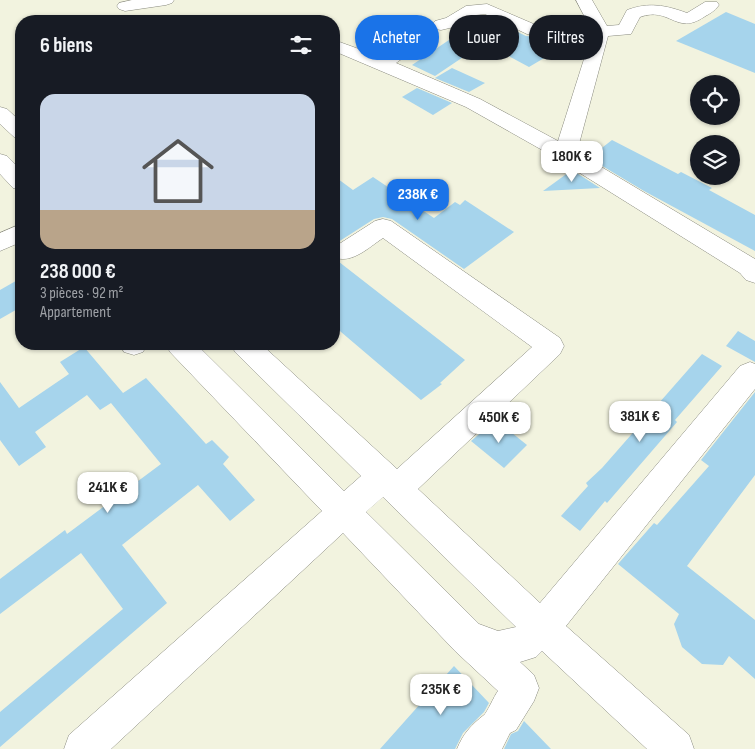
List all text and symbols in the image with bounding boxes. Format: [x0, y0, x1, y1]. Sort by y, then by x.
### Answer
chip: Acheter [355, 15, 439, 60]
chip: Louer [449, 15, 519, 60]
chip: Filtres [529, 15, 603, 60]
icon: filters [287, 31, 315, 59]
text: 6 biens [40, 33, 93, 58]
map controls [690, 75, 740, 185]
button: locate [690, 75, 740, 125]
icon: home [133, 126, 223, 216]
button: layers [690, 135, 740, 185]
pin: 180K € [531, 140, 613, 183]
text: 180K € [552, 147, 592, 166]
pin: 238K € [377, 178, 459, 221]
text: 238K € [398, 185, 438, 204]
text: 238 000 € [40, 259, 116, 284]
text: 3 pièces · 92 m² [40, 284, 124, 303]
text: Appartement [40, 303, 111, 322]
pin: 381K € [599, 400, 681, 443]
pin: 450K € [458, 402, 540, 444]
text: 381K € [620, 407, 660, 426]
text: 450K € [479, 408, 519, 427]
pin: 241K € [67, 472, 149, 514]
text: 241K € [88, 478, 128, 497]
pin: 235K € [400, 674, 482, 716]
text: 235K € [421, 680, 461, 699]

